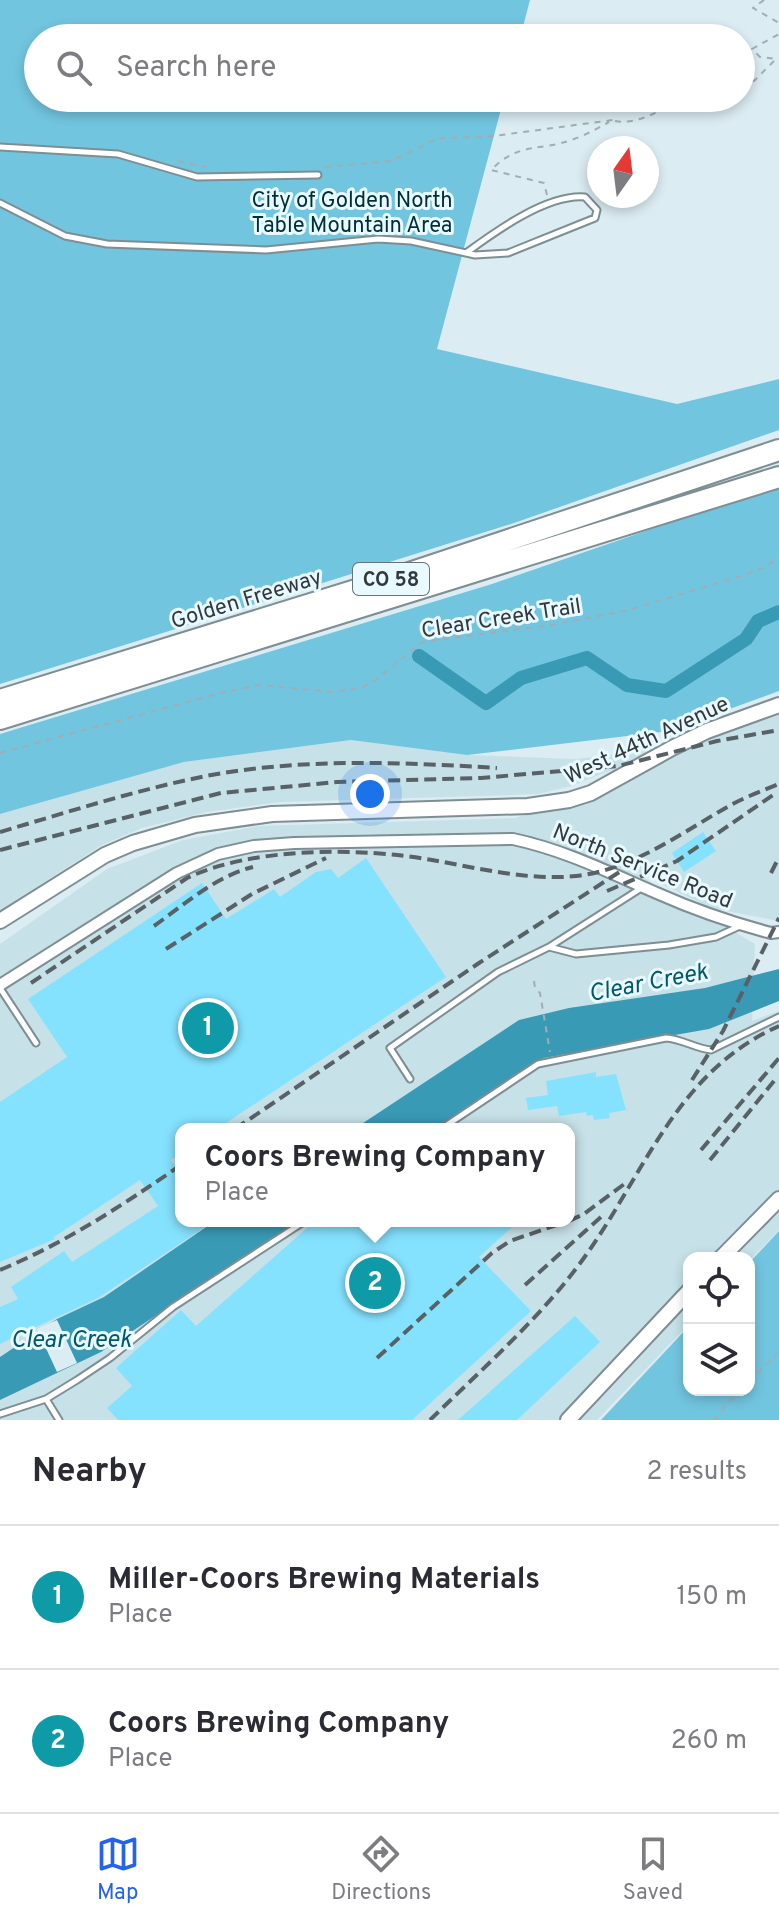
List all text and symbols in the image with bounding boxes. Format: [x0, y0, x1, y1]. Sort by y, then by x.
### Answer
search box [24, 24, 755, 112]
icon: search [52, 46, 96, 90]
text: Search here [116, 50, 276, 87]
north arrow [587, 136, 659, 208]
park label: City of Golden North Table Mountain Area [251, 188, 453, 240]
road number: CO 58 [353, 563, 429, 595]
street label: Golden Freeway [168, 565, 325, 636]
street label: Clear Creek Trail [420, 593, 583, 645]
street label: West 44th Avenue [560, 691, 734, 791]
your location [350, 774, 390, 814]
street label: North Service Road [548, 819, 736, 916]
water label: Clear Creek [586, 958, 711, 1010]
pin: 1 [182, 998, 234, 1058]
popup [175, 1123, 575, 1227]
text: Coors Brewing Company [204, 1140, 546, 1177]
text: Place [204, 1177, 269, 1210]
map controls [683, 1252, 755, 1396]
button: locate [683, 1252, 755, 1324]
pin: 2 [349, 1253, 401, 1313]
button: layers [683, 1324, 755, 1396]
water label: Clear Creek [11, 1326, 132, 1356]
text: Nearby [32, 1451, 147, 1494]
text: 2 results [647, 1456, 747, 1489]
text: Miller-Coors Brewing Materials [108, 1562, 540, 1599]
text: 1 [53, 1581, 63, 1614]
text: 150 m [676, 1581, 747, 1614]
text: Place [108, 1599, 172, 1632]
text: Coors Brewing Company [108, 1706, 449, 1743]
text: 2 [50, 1725, 66, 1758]
text: 260 m [671, 1725, 747, 1758]
text: Place [108, 1743, 172, 1776]
tab: Map [96, 1832, 140, 1907]
tab: Directions [331, 1832, 431, 1907]
tab: Saved [623, 1832, 683, 1907]

